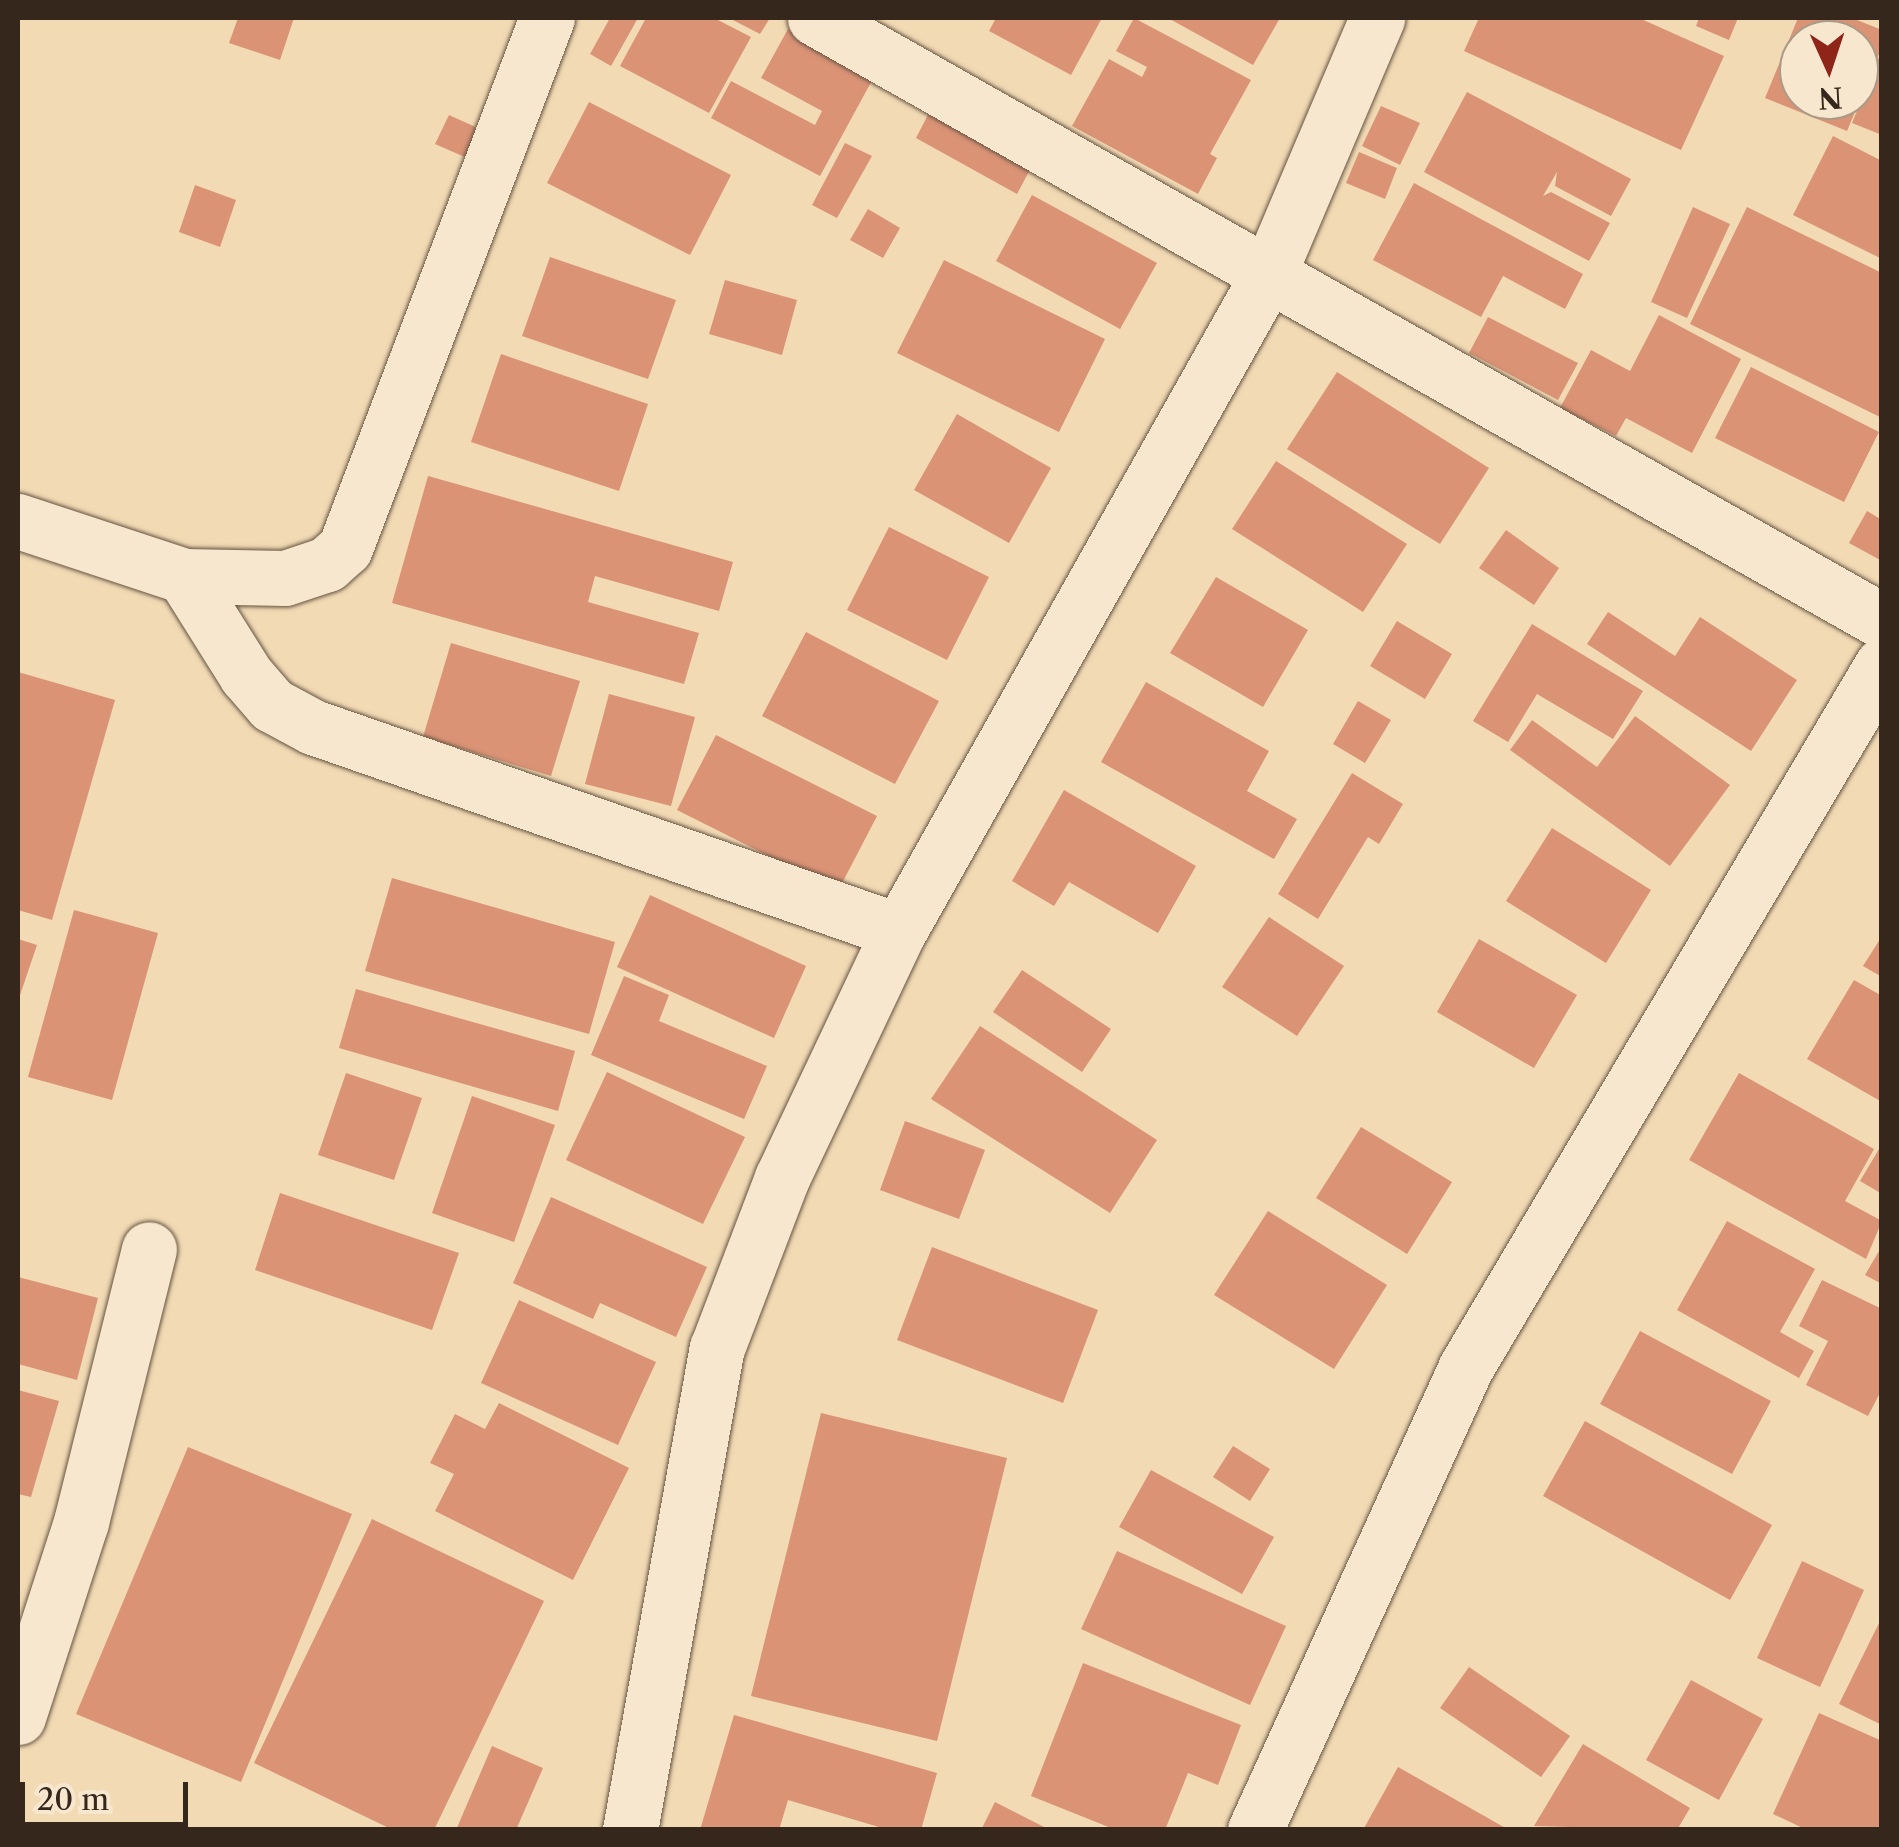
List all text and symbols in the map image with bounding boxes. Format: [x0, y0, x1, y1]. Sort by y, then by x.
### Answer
north arrow [1779, 20, 1879, 120]
text: N [1817, 80, 1844, 116]
scale bar [25, 1762, 192, 1824]
text: 20 m [37, 1781, 109, 1818]

